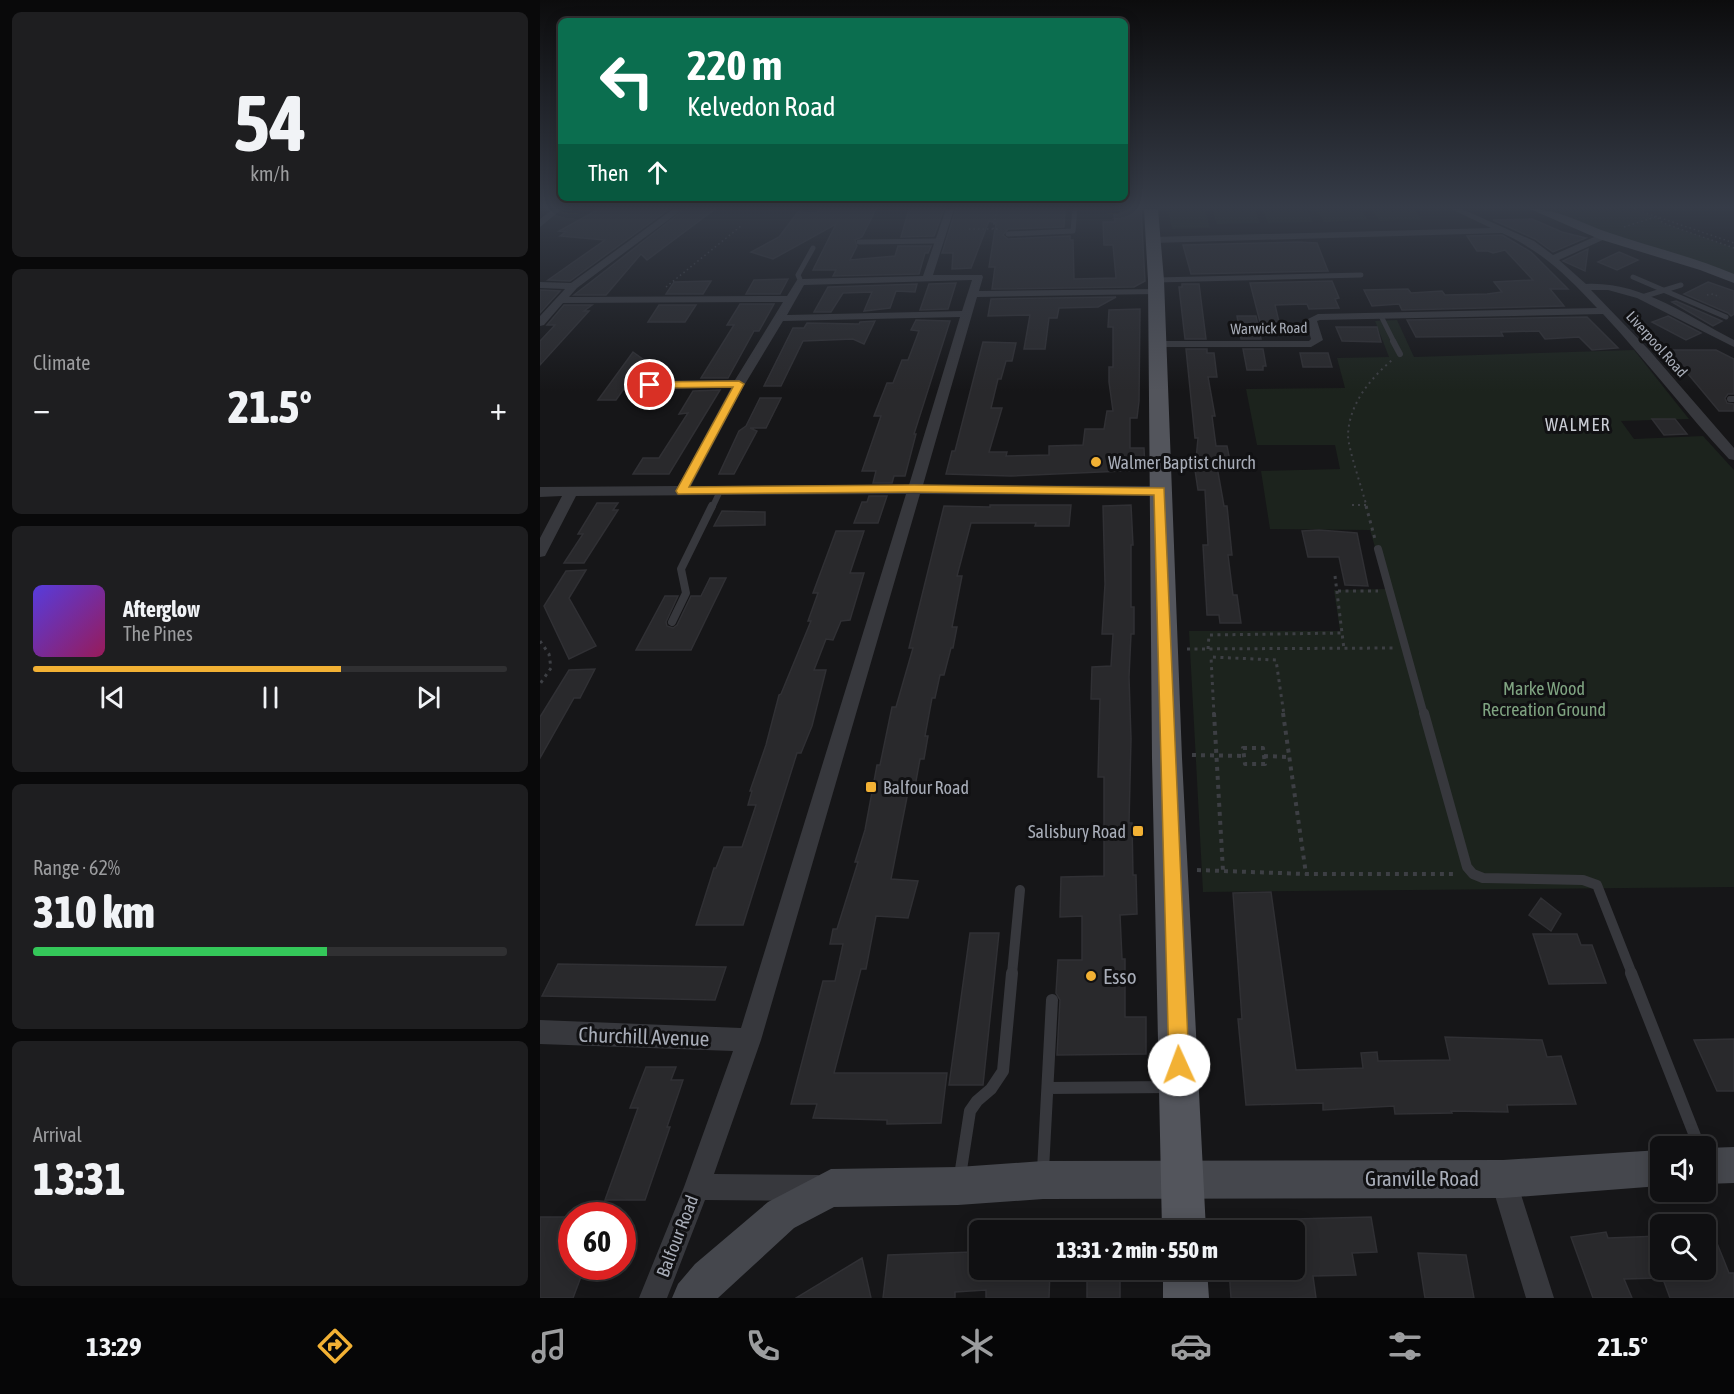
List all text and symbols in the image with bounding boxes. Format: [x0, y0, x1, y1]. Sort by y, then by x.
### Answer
text: 220 m [687, 41, 782, 89]
icon: left [588, 42, 666, 120]
text: 54 [233, 78, 307, 168]
text: Kelvedon Road [687, 91, 836, 122]
icon: ahead [641, 156, 674, 189]
text: Then [588, 160, 629, 186]
text: km/h [250, 162, 290, 185]
street label: Liverpool Road [1623, 308, 1691, 380]
street label: Warwick Road [1230, 319, 1308, 337]
text: Climate [33, 351, 90, 374]
pin [624, 359, 675, 410]
icon: arrive [633, 368, 666, 401]
text: 21.5° [228, 381, 312, 433]
text: − [33, 389, 50, 427]
text: + [490, 389, 507, 427]
district label: WALMER [1545, 414, 1611, 435]
place label: Walmer Baptist church [1108, 452, 1256, 473]
marker: Walmer Baptist church [1089, 455, 1103, 469]
text: Afterglow [123, 596, 200, 622]
text: The Pines [123, 622, 193, 645]
park label: Marke Wood Recreation Ground [1482, 678, 1606, 720]
icon: previous [96, 681, 129, 714]
icon: pause [254, 681, 287, 714]
icon: next [412, 681, 445, 714]
place label: Balfour Road [883, 777, 969, 798]
marker: Balfour Road [864, 780, 878, 794]
place label: Salisbury Road [1028, 821, 1126, 842]
marker: Salisbury Road [1131, 824, 1145, 838]
text: Range · 62% [33, 856, 120, 879]
text: 310 km [33, 886, 155, 938]
place label: Esso [1103, 964, 1137, 988]
marker: Esso [1084, 969, 1098, 983]
street label: Churchill Avenue [578, 1022, 710, 1050]
position arrow [1147, 1033, 1211, 1097]
text: Arrival [33, 1123, 82, 1146]
map controls [1650, 1136, 1716, 1280]
button: sound [1650, 1136, 1716, 1202]
text: 13:31 [33, 1153, 126, 1205]
street label: Granville Road [1365, 1166, 1479, 1190]
street label: Balfour Road [652, 1192, 702, 1280]
speed limit sign: 60 [558, 1202, 636, 1280]
button: search [1650, 1214, 1716, 1280]
text: 13:31 · 2 min · 550 m [1056, 1237, 1218, 1263]
icon: directions [314, 1325, 356, 1367]
icon: music [528, 1325, 570, 1367]
icon: phone [742, 1325, 784, 1367]
icon: climate [956, 1325, 998, 1367]
icon: car [1170, 1325, 1212, 1367]
icon: filters [1384, 1325, 1426, 1367]
text: 13:29 [86, 1331, 142, 1362]
text: 21.5° [1598, 1331, 1648, 1362]

